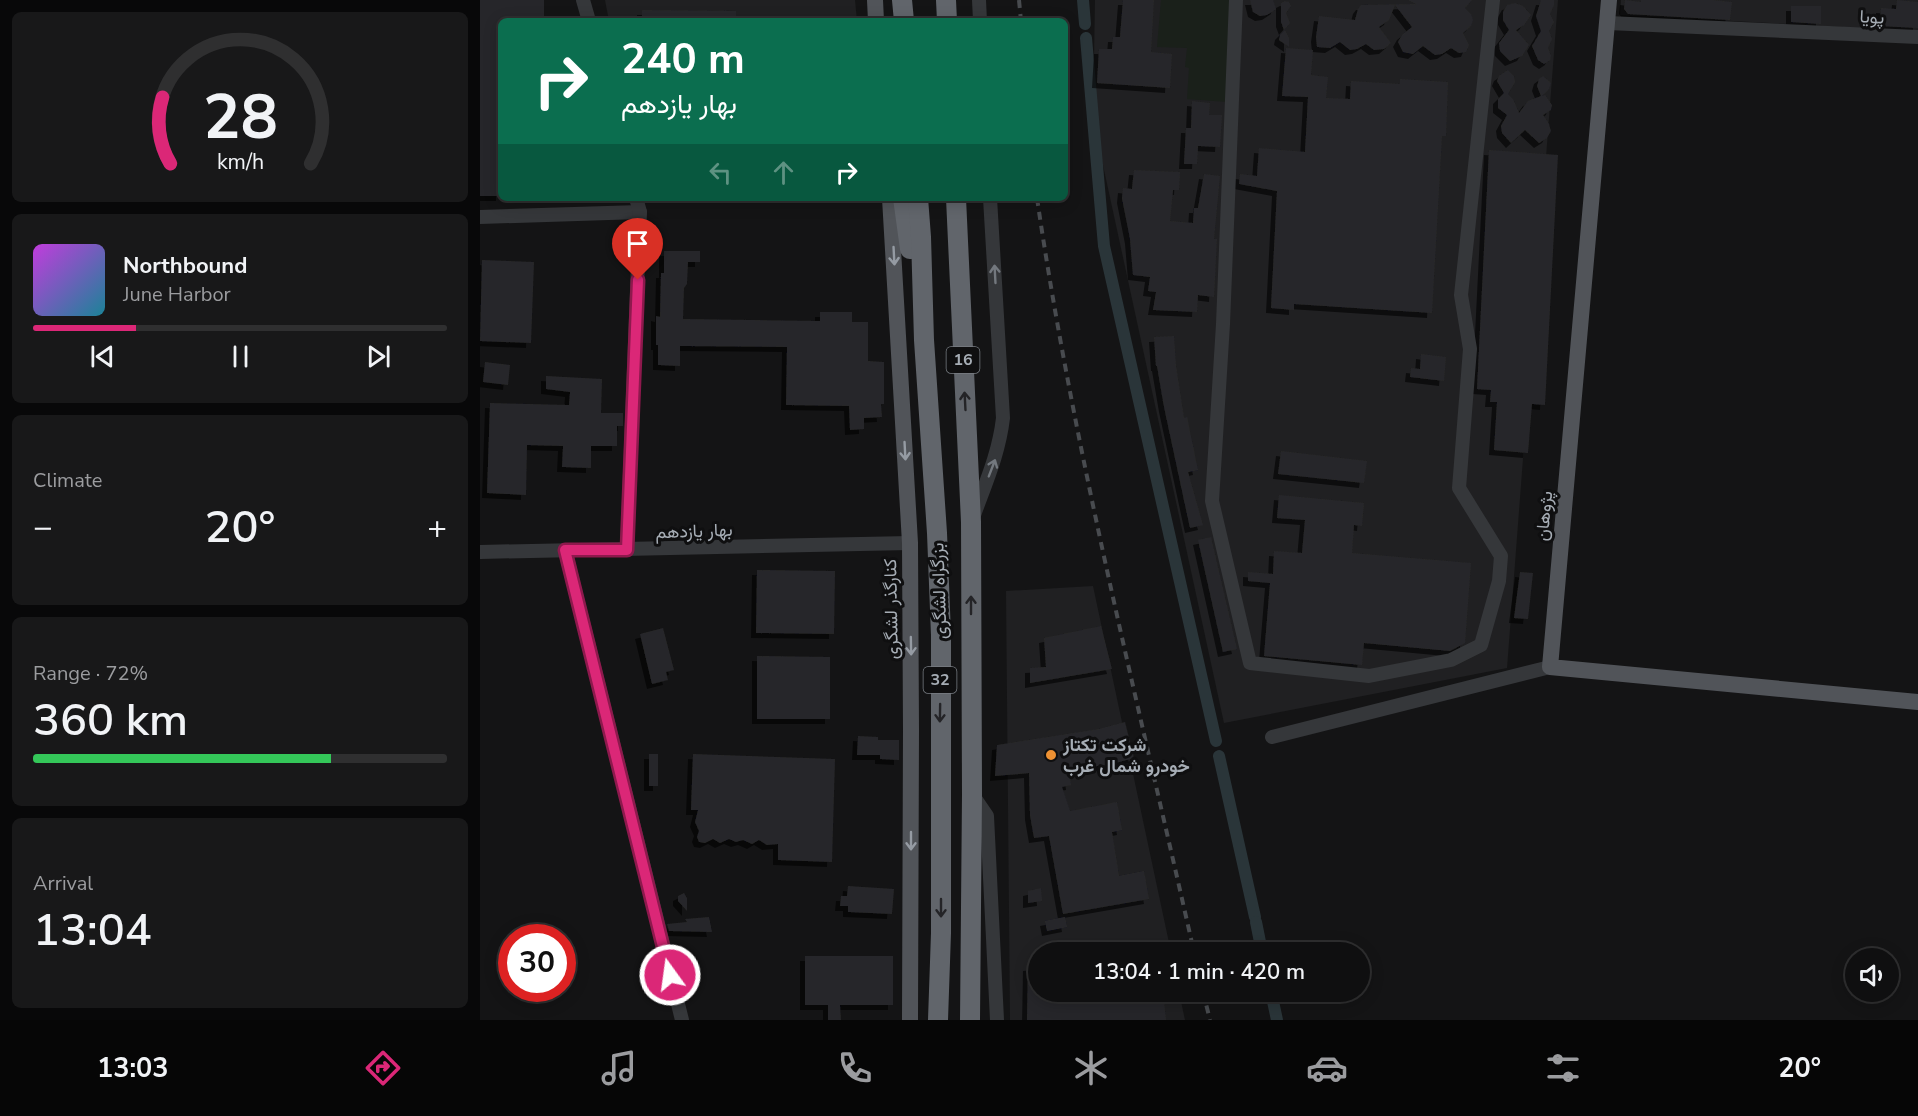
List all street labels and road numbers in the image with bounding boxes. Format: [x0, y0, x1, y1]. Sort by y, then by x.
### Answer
street label: پویا [1859, 4, 1885, 30]
road number: 16 [946, 347, 980, 373]
street label: پژوهان [1530, 490, 1558, 542]
street label: بهار یازدهم [655, 518, 733, 544]
street label: بزرگراه لشگری [925, 542, 953, 640]
street label: کنارگذر لشگری [878, 558, 904, 660]
road number: 32 [924, 667, 956, 693]

